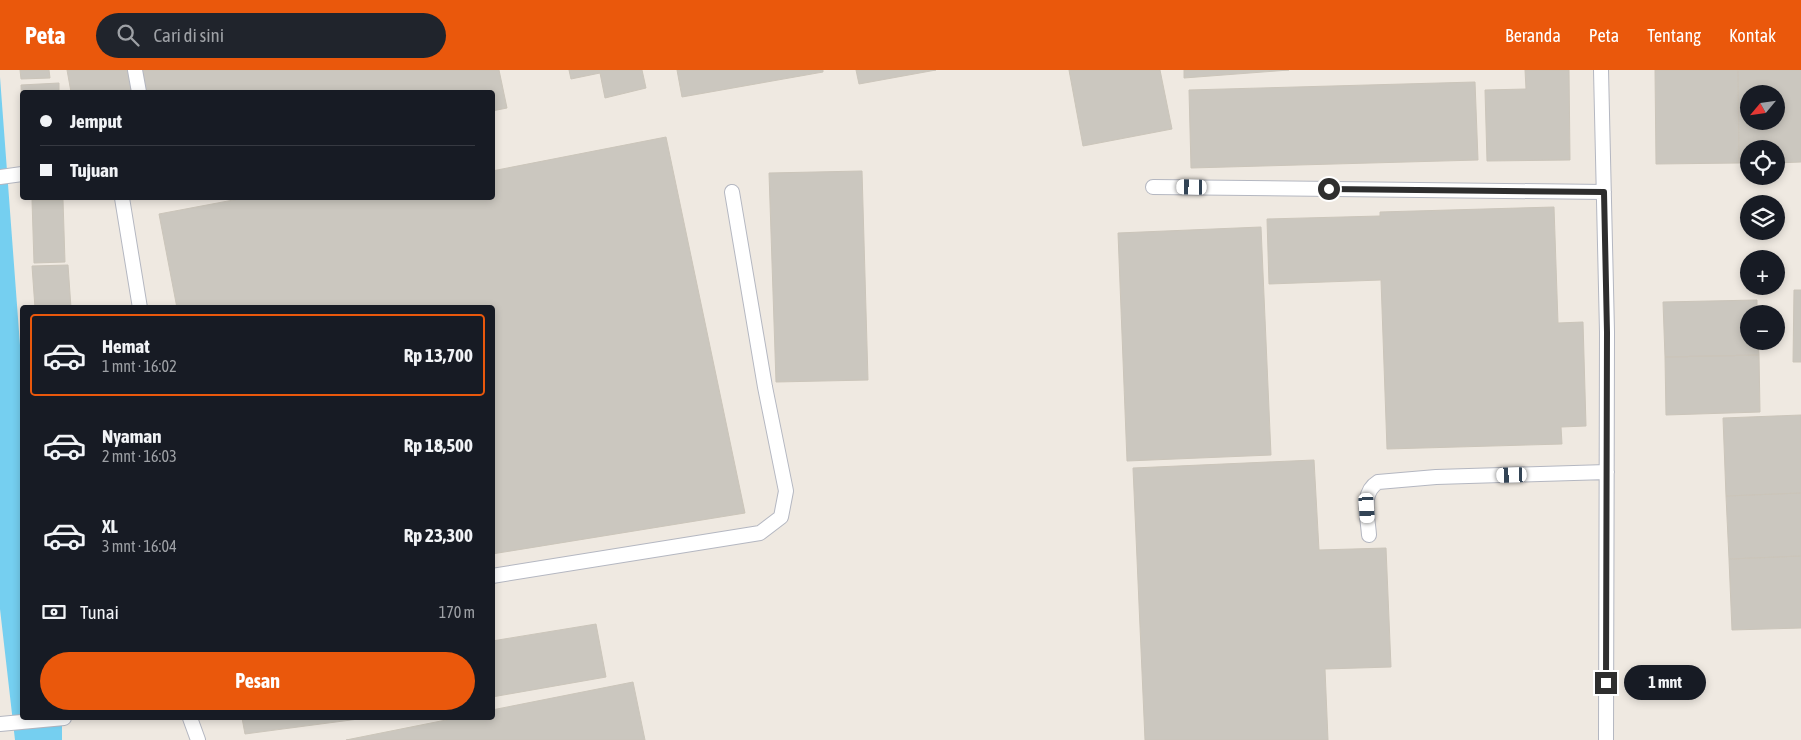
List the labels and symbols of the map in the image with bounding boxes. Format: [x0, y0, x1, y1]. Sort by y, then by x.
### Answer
north arrow [1740, 85, 1785, 130]
route start [1318, 178, 1340, 200]
car [1176, 179, 1207, 195]
car [1496, 467, 1527, 483]
car [1358, 493, 1375, 523]
callout: 1 mnt [1624, 666, 1706, 700]
route end [1595, 672, 1617, 694]

